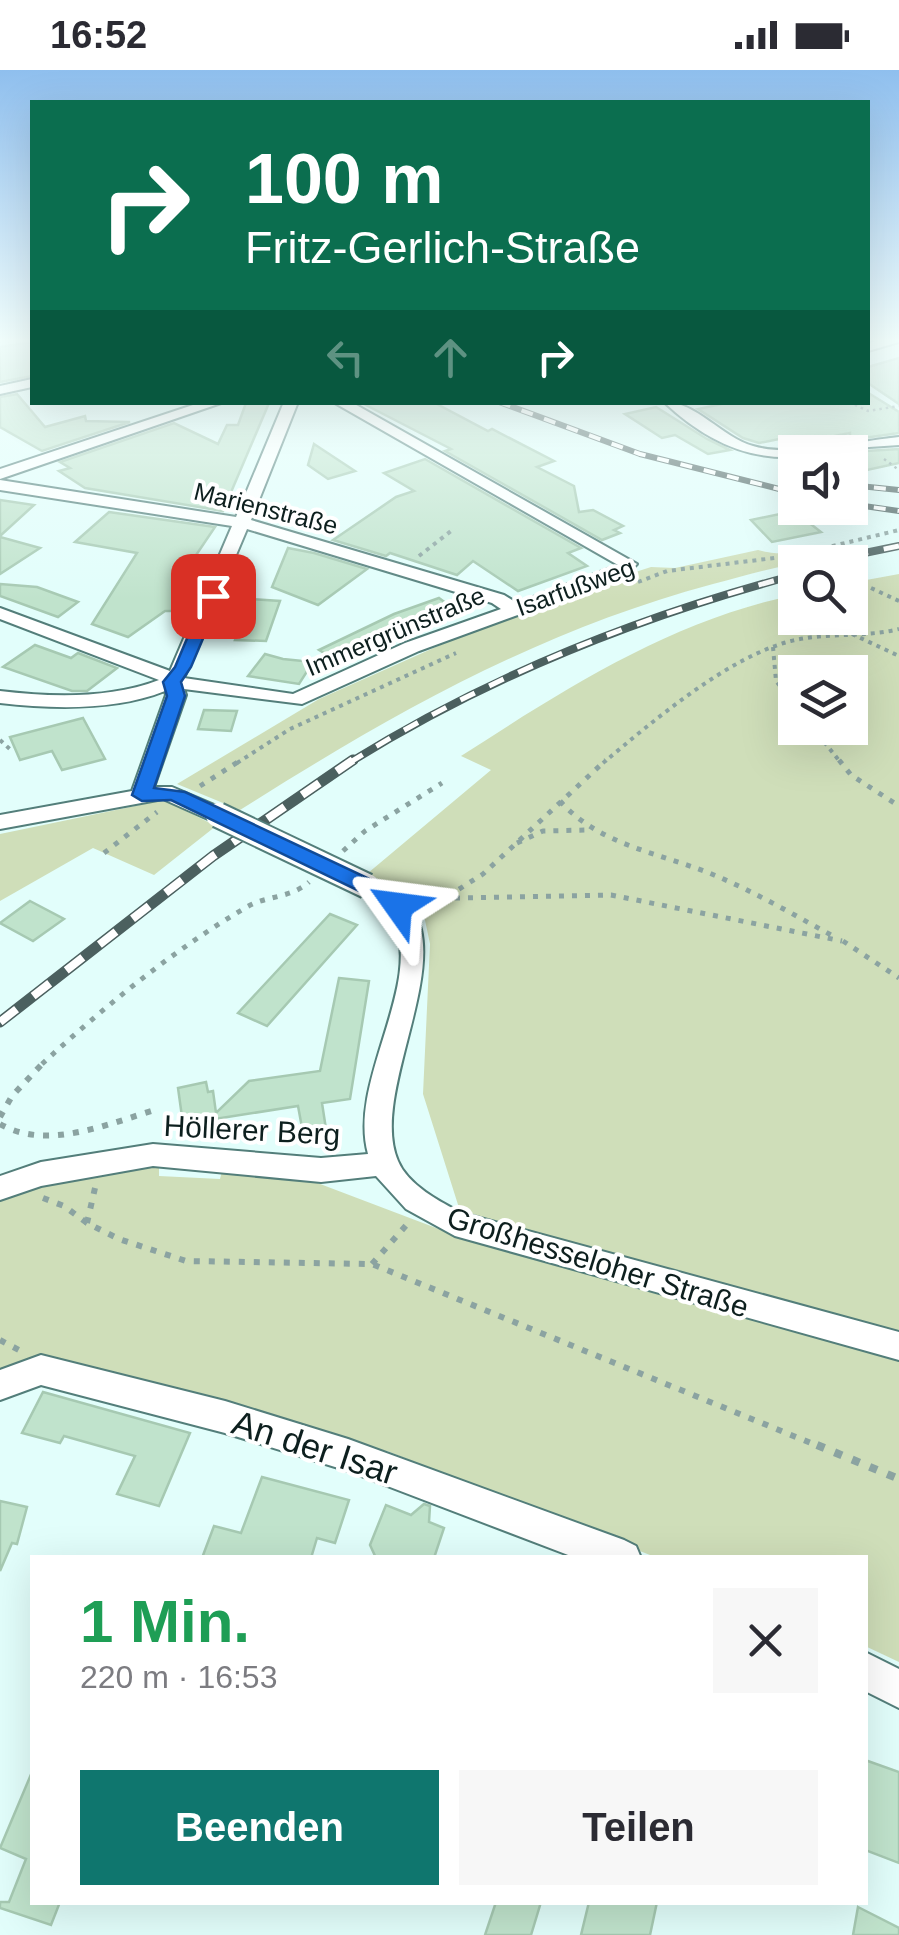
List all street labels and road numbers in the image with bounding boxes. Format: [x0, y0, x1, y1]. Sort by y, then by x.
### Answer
street label: Marienstraße [191, 477, 341, 539]
street label: Isarfußweg [512, 553, 638, 621]
street label: Immergrünstraße [301, 581, 489, 681]
street label: Höllerer Berg [163, 1109, 341, 1151]
street label: Großhesseloher Straße [443, 1200, 753, 1324]
street label: An der Isar [228, 1402, 403, 1492]

